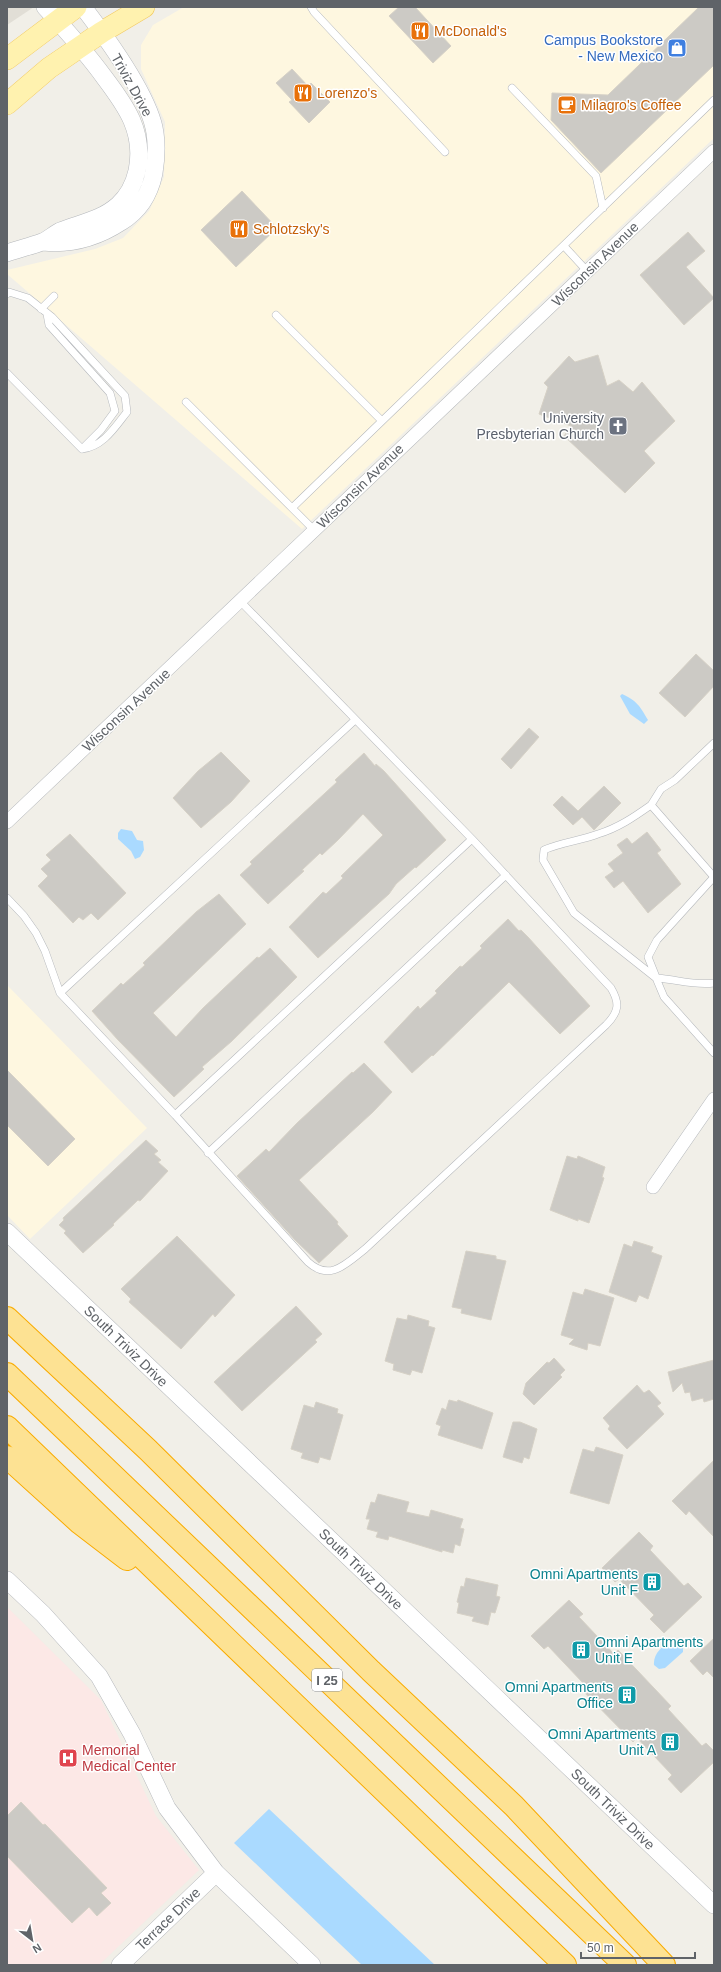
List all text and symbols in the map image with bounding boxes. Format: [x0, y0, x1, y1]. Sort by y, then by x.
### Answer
restaurant icon: McDonald's [409, 20, 431, 42]
place label: McDonald's [434, 23, 507, 39]
place label: Campus Bookstore - New Mexico [544, 32, 663, 64]
shop icon: Campus Bookstore - New Mexico [666, 37, 688, 59]
street label: Triviz Drive [108, 51, 156, 119]
restaurant icon: Lorenzo's [292, 82, 314, 104]
place label: Lorenzo's [317, 85, 377, 101]
cafe icon: Milagro's Coffee [556, 94, 578, 116]
place label: Milagro's Coffee [581, 97, 682, 113]
restaurant icon: Schlotzsky's [228, 218, 250, 240]
street label: Wisconsin Avenue [548, 218, 642, 309]
place label: Schlotzsky's [253, 221, 330, 237]
place label: University Presbyterian Church [476, 410, 604, 442]
church icon: University Presbyterian Church [607, 415, 629, 437]
street label: Wisconsin Avenue [313, 440, 407, 531]
street label: Wisconsin Avenue [79, 665, 173, 755]
street label: South Triviz Drive [81, 1302, 171, 1390]
street label: South Triviz Drive [316, 1525, 406, 1613]
place label: Omni Apartments Unit F [530, 1566, 638, 1598]
building icon: Omni Apartments Unit F [641, 1571, 663, 1593]
place label: Omni Apartments Unit E [595, 1634, 703, 1666]
building icon: Omni Apartments Unit E [570, 1639, 592, 1661]
road number: I 25 [312, 1669, 342, 1691]
place label: Omni Apartments Office [505, 1679, 613, 1711]
building icon: Omni Apartments Office [616, 1684, 638, 1706]
place label: Omni Apartments Unit A [548, 1726, 657, 1758]
building icon: Omni Apartments Unit A [659, 1731, 681, 1753]
place label: Memorial Medical Center [82, 1742, 176, 1774]
hospital icon: Memorial Medical Center [57, 1747, 79, 1769]
street label: South Triviz Drive [568, 1765, 658, 1853]
street label: Terrace Drive [133, 1884, 204, 1954]
north arrow [12, 1920, 52, 1960]
scale bar [581, 1934, 695, 1960]
text: N [31, 1941, 44, 1956]
text: 50 m [587, 1941, 614, 1955]

